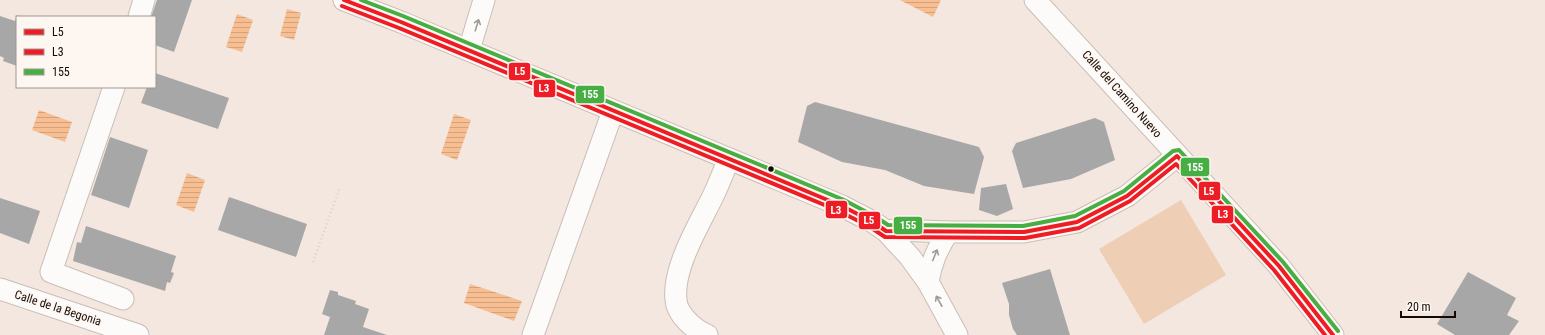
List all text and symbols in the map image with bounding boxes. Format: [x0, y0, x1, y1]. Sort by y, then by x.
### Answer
legend [16, 16, 156, 88]
one-way arrow [473, 19, 481, 31]
text: L5 [52, 25, 64, 39]
text: L3 [52, 45, 64, 59]
street label: Calle del Camino Nuevo [1079, 48, 1165, 140]
line badge: L5 [508, 62, 531, 81]
text: 155 [52, 65, 70, 79]
text: L5 [515, 65, 526, 78]
line badge: L3 [533, 79, 556, 98]
text: L3 [539, 82, 550, 95]
line badge: 155 [575, 85, 605, 104]
text: 155 [582, 88, 599, 101]
line badge: 155 [1180, 157, 1210, 177]
text: 155 [1187, 161, 1204, 174]
unlabelled marker [766, 164, 776, 174]
line badge: L5 [1198, 181, 1221, 201]
text: L5 [1204, 185, 1215, 198]
line badge: L3 [825, 200, 848, 219]
text: L3 [831, 204, 842, 217]
line badge: L3 [1211, 205, 1234, 224]
text: L3 [1218, 208, 1229, 221]
line badge: L5 [858, 211, 881, 230]
text: L5 [864, 214, 875, 227]
line badge: 155 [893, 216, 923, 235]
text: 155 [900, 219, 917, 232]
one-way arrow [931, 250, 939, 262]
street label: Calle de la Begonia [13, 287, 103, 329]
scale bar [1401, 293, 1455, 319]
one-way arrow [934, 295, 942, 307]
text: 20 m [1407, 300, 1431, 314]

